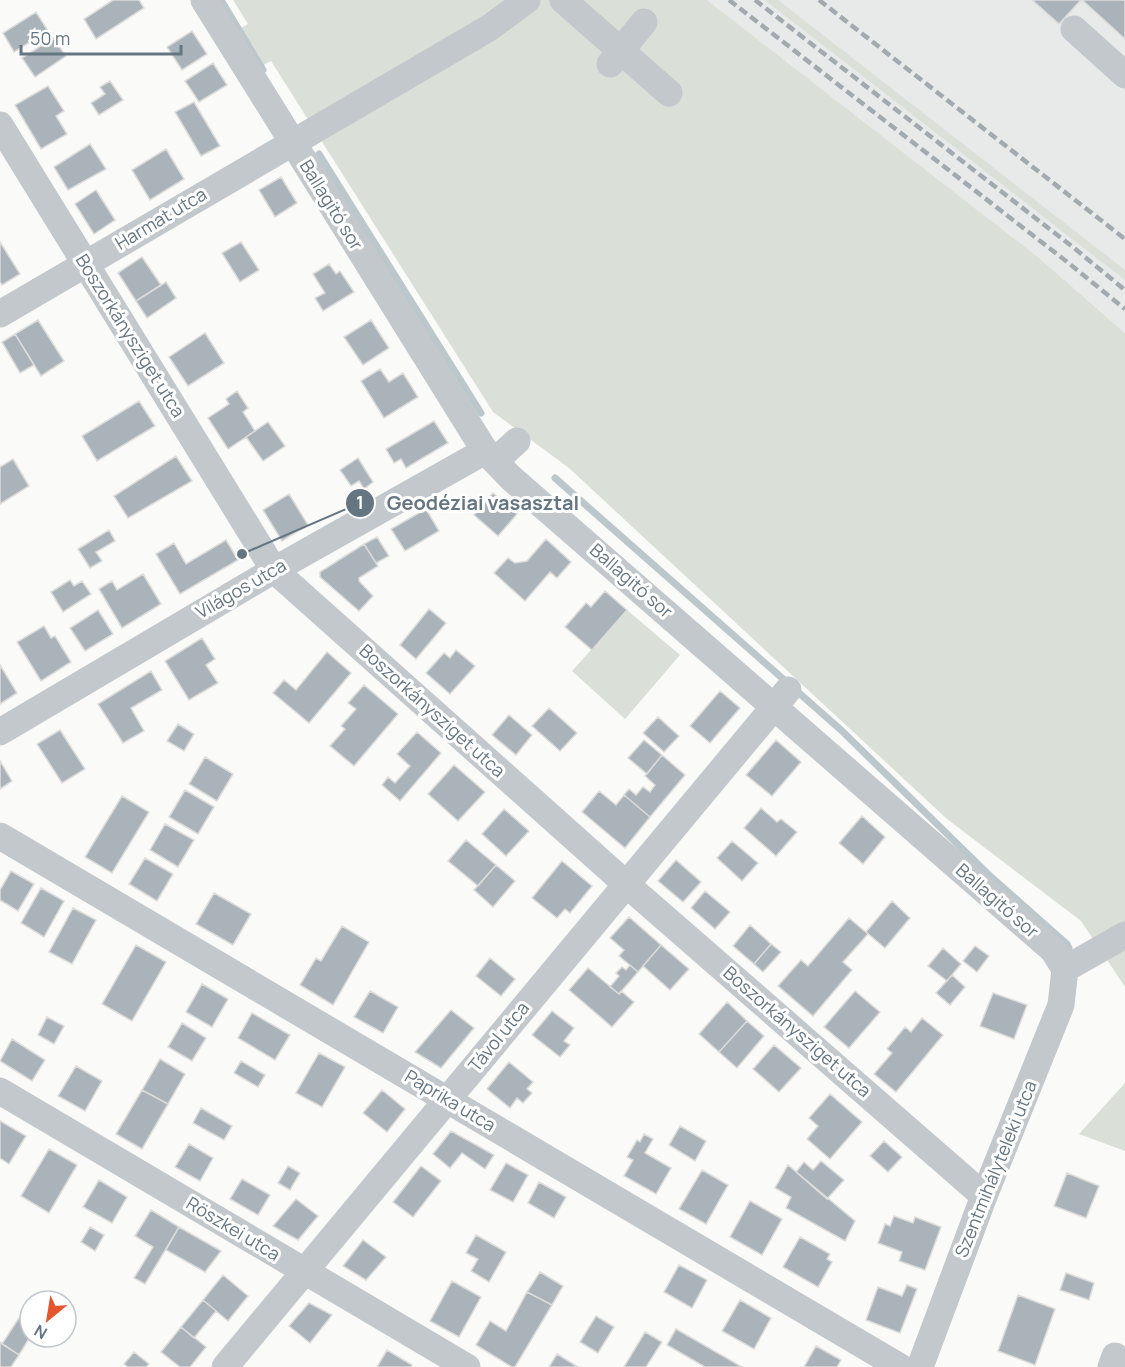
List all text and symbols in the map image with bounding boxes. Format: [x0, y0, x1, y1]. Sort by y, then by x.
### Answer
scale bar [21, 18, 182, 56]
text: 50 m [30, 26, 70, 50]
street label: Ballagitó sor [295, 155, 369, 255]
street label: Harmat utca [110, 182, 211, 255]
street label: Boszorkánysziget utca [71, 249, 191, 422]
callout: Geodéziai vasasztal [345, 484, 591, 522]
text: Geodéziai vasasztal [387, 489, 579, 516]
text: 1 [356, 490, 364, 514]
street label: Ballagitó sor [585, 538, 678, 623]
street label: Világos utca [191, 553, 290, 624]
street label: Boszorkánysziget utca [355, 638, 511, 782]
street label: Ballagitó sor [951, 858, 1044, 943]
street label: Boszorkánysziget utca [719, 960, 877, 1102]
street label: Távol utca [463, 996, 534, 1076]
street label: Paprika utca [401, 1064, 500, 1137]
street label: Szentmihályteleki utca [949, 1077, 1042, 1261]
street label: Röszkei utca [182, 1191, 285, 1266]
north arrow [18, 1289, 78, 1349]
text: N [30, 1320, 51, 1344]

